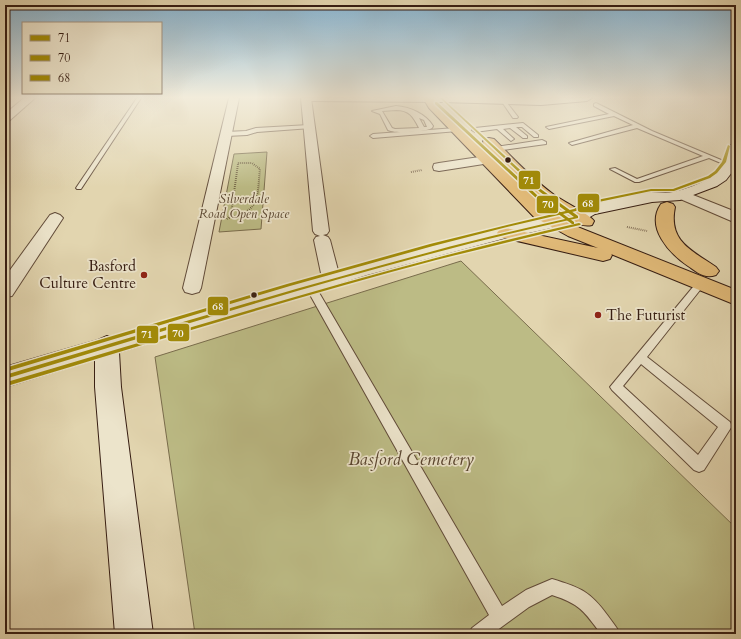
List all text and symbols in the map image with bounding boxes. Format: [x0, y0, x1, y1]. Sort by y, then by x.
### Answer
legend [22, 22, 162, 94]
text: 71 [58, 30, 70, 46]
text: 70 [58, 50, 70, 66]
text: 68 [58, 70, 70, 86]
unlabelled marker [503, 155, 513, 165]
line badge: 71 [518, 170, 541, 190]
text: 71 [523, 173, 535, 188]
park label: Silverdale Road Open Space [199, 190, 290, 223]
line badge: 68 [577, 193, 600, 213]
line badge: 70 [536, 195, 559, 214]
text: 68 [582, 196, 594, 211]
text: 70 [542, 197, 554, 212]
place label: Basford Culture Centre [39, 256, 136, 293]
marker: Basford Culture Centre [139, 270, 149, 280]
unlabelled marker [249, 290, 259, 300]
line badge: 68 [207, 296, 229, 316]
text: 68 [212, 299, 224, 314]
place label: The Futurist [606, 305, 686, 325]
marker: The Futurist [593, 310, 603, 320]
line badge: 70 [167, 323, 190, 342]
line badge: 71 [136, 325, 159, 344]
text: 70 [172, 326, 184, 341]
text: 71 [141, 327, 153, 342]
park label: Basford Cemetery [348, 447, 474, 472]

